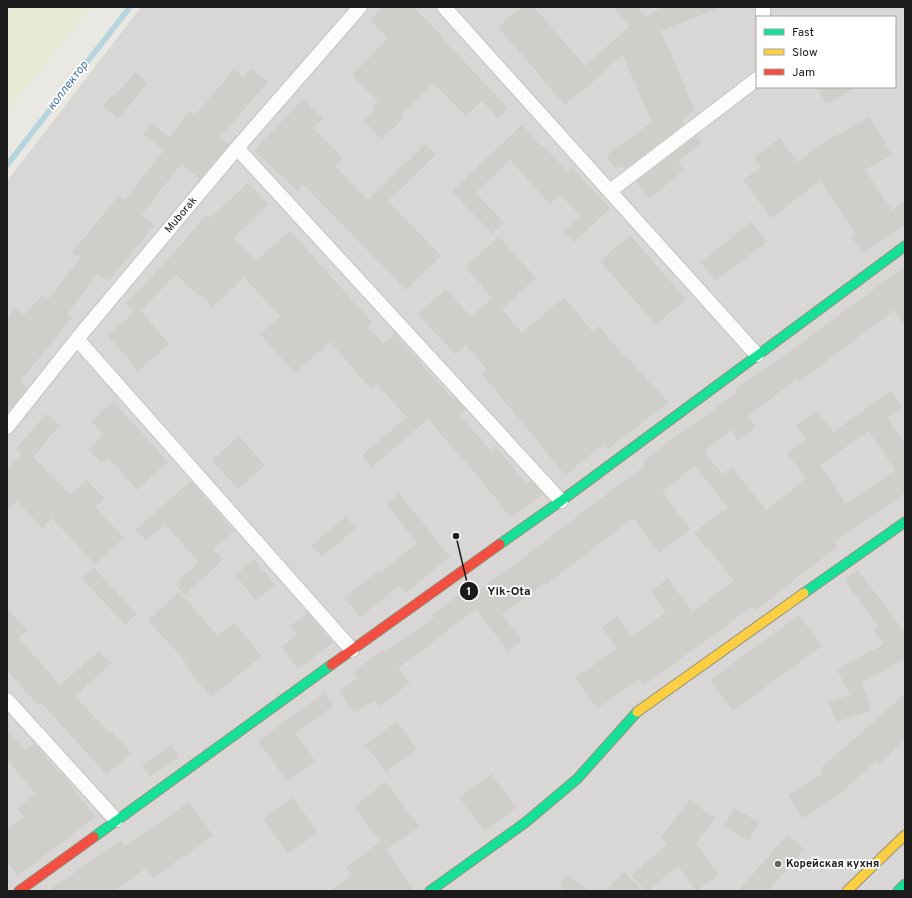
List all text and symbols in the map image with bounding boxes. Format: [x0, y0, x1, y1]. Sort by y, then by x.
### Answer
legend [756, 16, 896, 88]
text: Fast [792, 25, 814, 41]
text: Slow [792, 45, 818, 61]
water label: коллектор [44, 58, 93, 114]
text: Jam [792, 65, 815, 81]
street label: Muborak [162, 194, 200, 236]
callout: Yik-Ota [459, 579, 538, 603]
text: 1 [467, 584, 471, 600]
text: Yik-Ota [487, 584, 531, 600]
place label: Корейская кухня [786, 857, 879, 871]
marker: Корейская кухня [773, 859, 783, 869]

